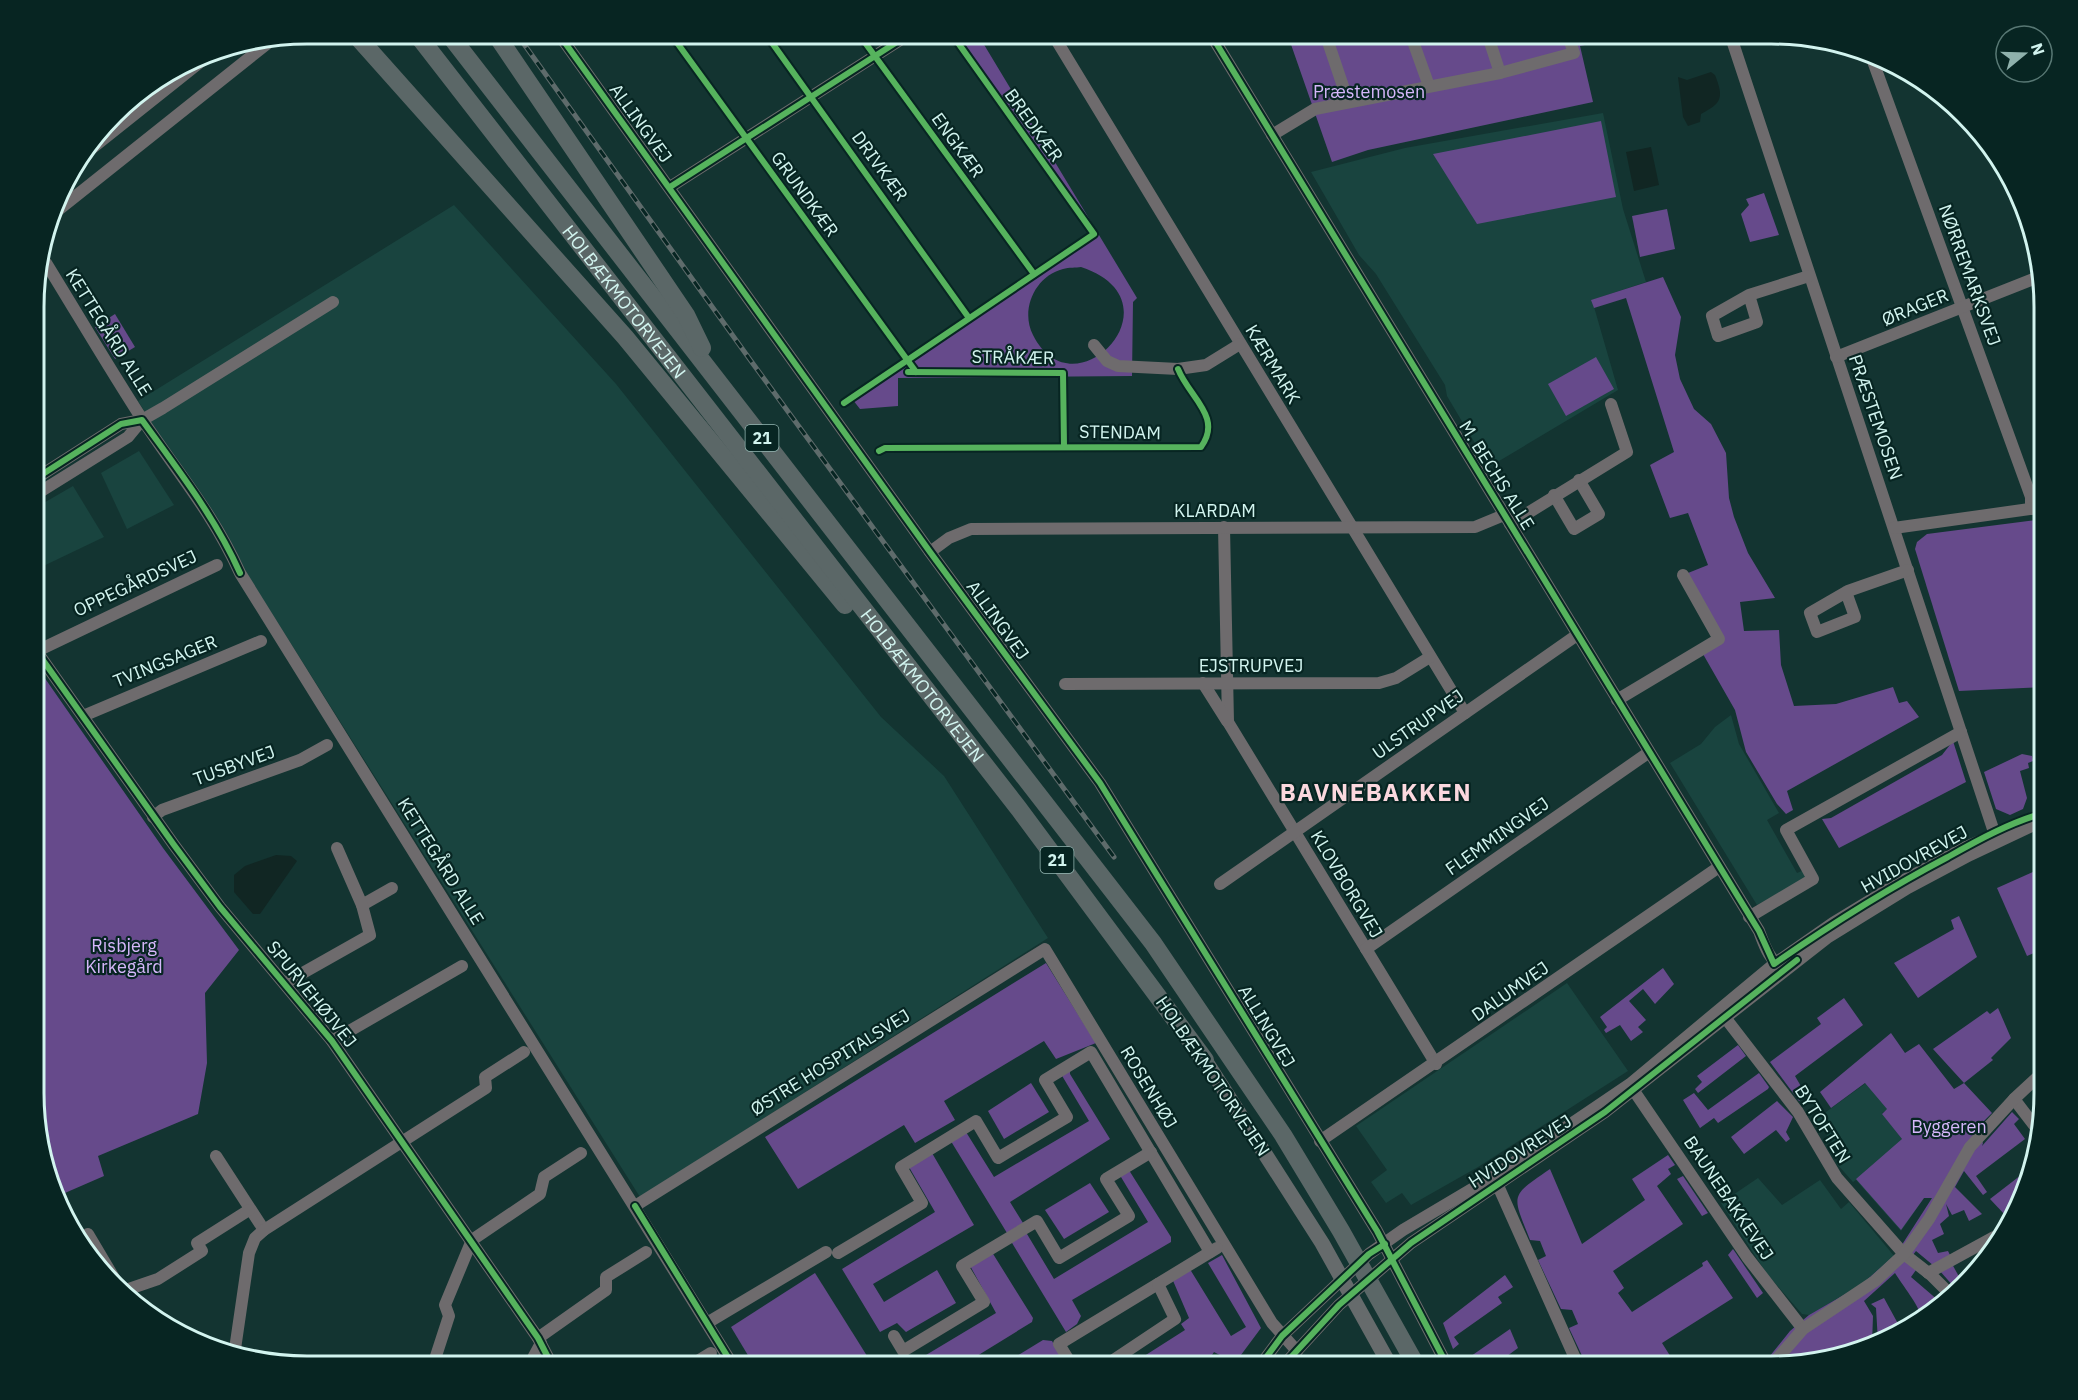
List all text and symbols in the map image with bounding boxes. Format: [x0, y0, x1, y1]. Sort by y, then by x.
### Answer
north arrow [1994, 24, 2054, 84]
text: N [2027, 40, 2050, 58]
street label: ALLINGVEJ [605, 79, 677, 167]
park label: Præstemosen [1313, 80, 1425, 103]
street label: BREDKÆR [1000, 84, 1068, 166]
street label: ENGKÆR [927, 108, 989, 182]
street label: DRIVKÆR [847, 126, 913, 206]
street label: GRUNDKÆR [766, 147, 844, 241]
street label: NØRREMARKSVEJ [1934, 201, 2006, 349]
street label: HOLBÆKMOTORVEJEN [558, 220, 691, 383]
street label: KETTEGÅRD ALLE [61, 264, 158, 400]
street label: ØRAGER [1878, 283, 1952, 331]
street label: KÆRMARK [1240, 320, 1306, 408]
street label: STRÅKÆR [971, 344, 1055, 369]
street label: PRÆSTEMOSEN [1844, 351, 1908, 483]
street label: M. BECHS ALLE [1454, 416, 1540, 534]
street label: STENDAM [1079, 420, 1161, 444]
road number: 21 [746, 425, 778, 451]
street label: KLARDAM [1174, 499, 1256, 522]
street label: OPPEGÅRDSVEJ [69, 543, 200, 622]
street label: ALLINGVEJ [962, 576, 1034, 664]
street label: HOLBÆKMOTORVEJEN [856, 604, 990, 767]
street label: TVINGSAGER [110, 630, 220, 692]
street label: EJSTRUPVEJ [1199, 654, 1303, 677]
street label: ULSTRUPVEJ [1368, 684, 1468, 764]
street label: TUSBYVEJ [190, 740, 278, 790]
district label: BAVNEBAKKEN [1280, 776, 1472, 808]
street label: FLEMMINGVEJ [1441, 792, 1553, 880]
street label: KETTEGÅRD ALLE [393, 793, 490, 929]
street label: HVIDOVREVEJ [1857, 820, 1971, 898]
street label: KLOVBORGVEJ [1306, 826, 1388, 942]
road number: 21 [1040, 847, 1074, 873]
park label: Risbjerg Kirkegård [85, 934, 163, 978]
street label: SPURVEHØJVEJ [262, 936, 362, 1052]
street label: DALUMVEJ [1467, 956, 1553, 1026]
street label: ALLINGVEJ [1233, 981, 1301, 1071]
street label: HOLBÆKMOTORVEJEN [1151, 992, 1275, 1160]
street label: ØSTRE HOSPITALSVEJ [746, 1004, 914, 1120]
street label: ROSENHØJ [1115, 1042, 1183, 1132]
street label: BYTOFTEN [1790, 1080, 1856, 1168]
street label: HVIDOVREVEJ [1464, 1109, 1576, 1193]
park label: Byggeren [1911, 1115, 1987, 1138]
street label: BAUNEBAKKEVEJ [1679, 1131, 1779, 1265]

